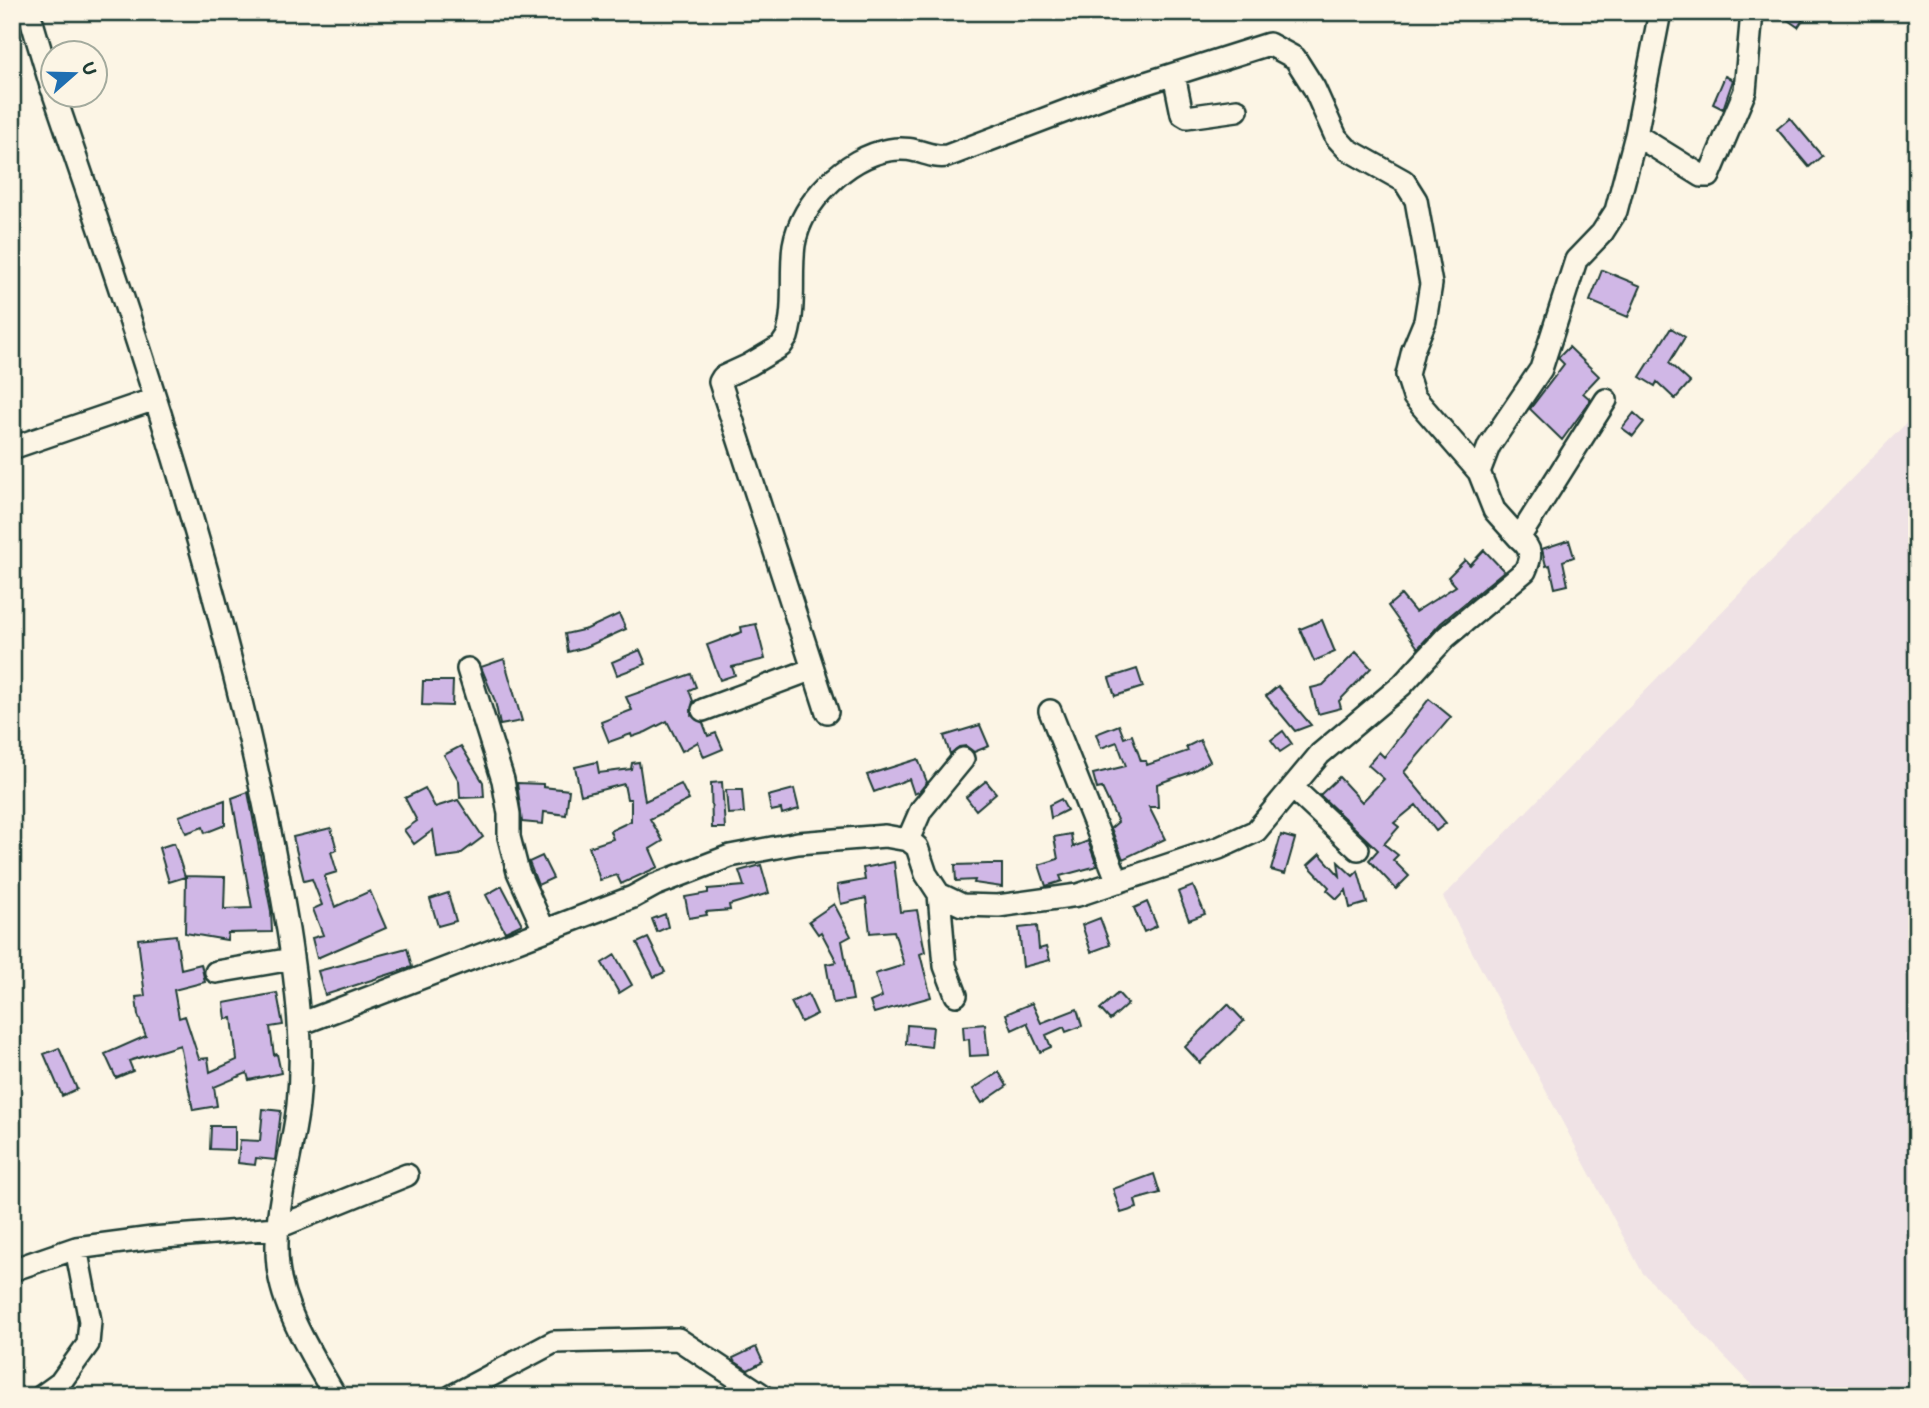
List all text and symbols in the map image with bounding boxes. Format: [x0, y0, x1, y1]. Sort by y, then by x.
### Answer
north arrow [38, 38, 108, 108]
text: U [77, 58, 102, 78]

